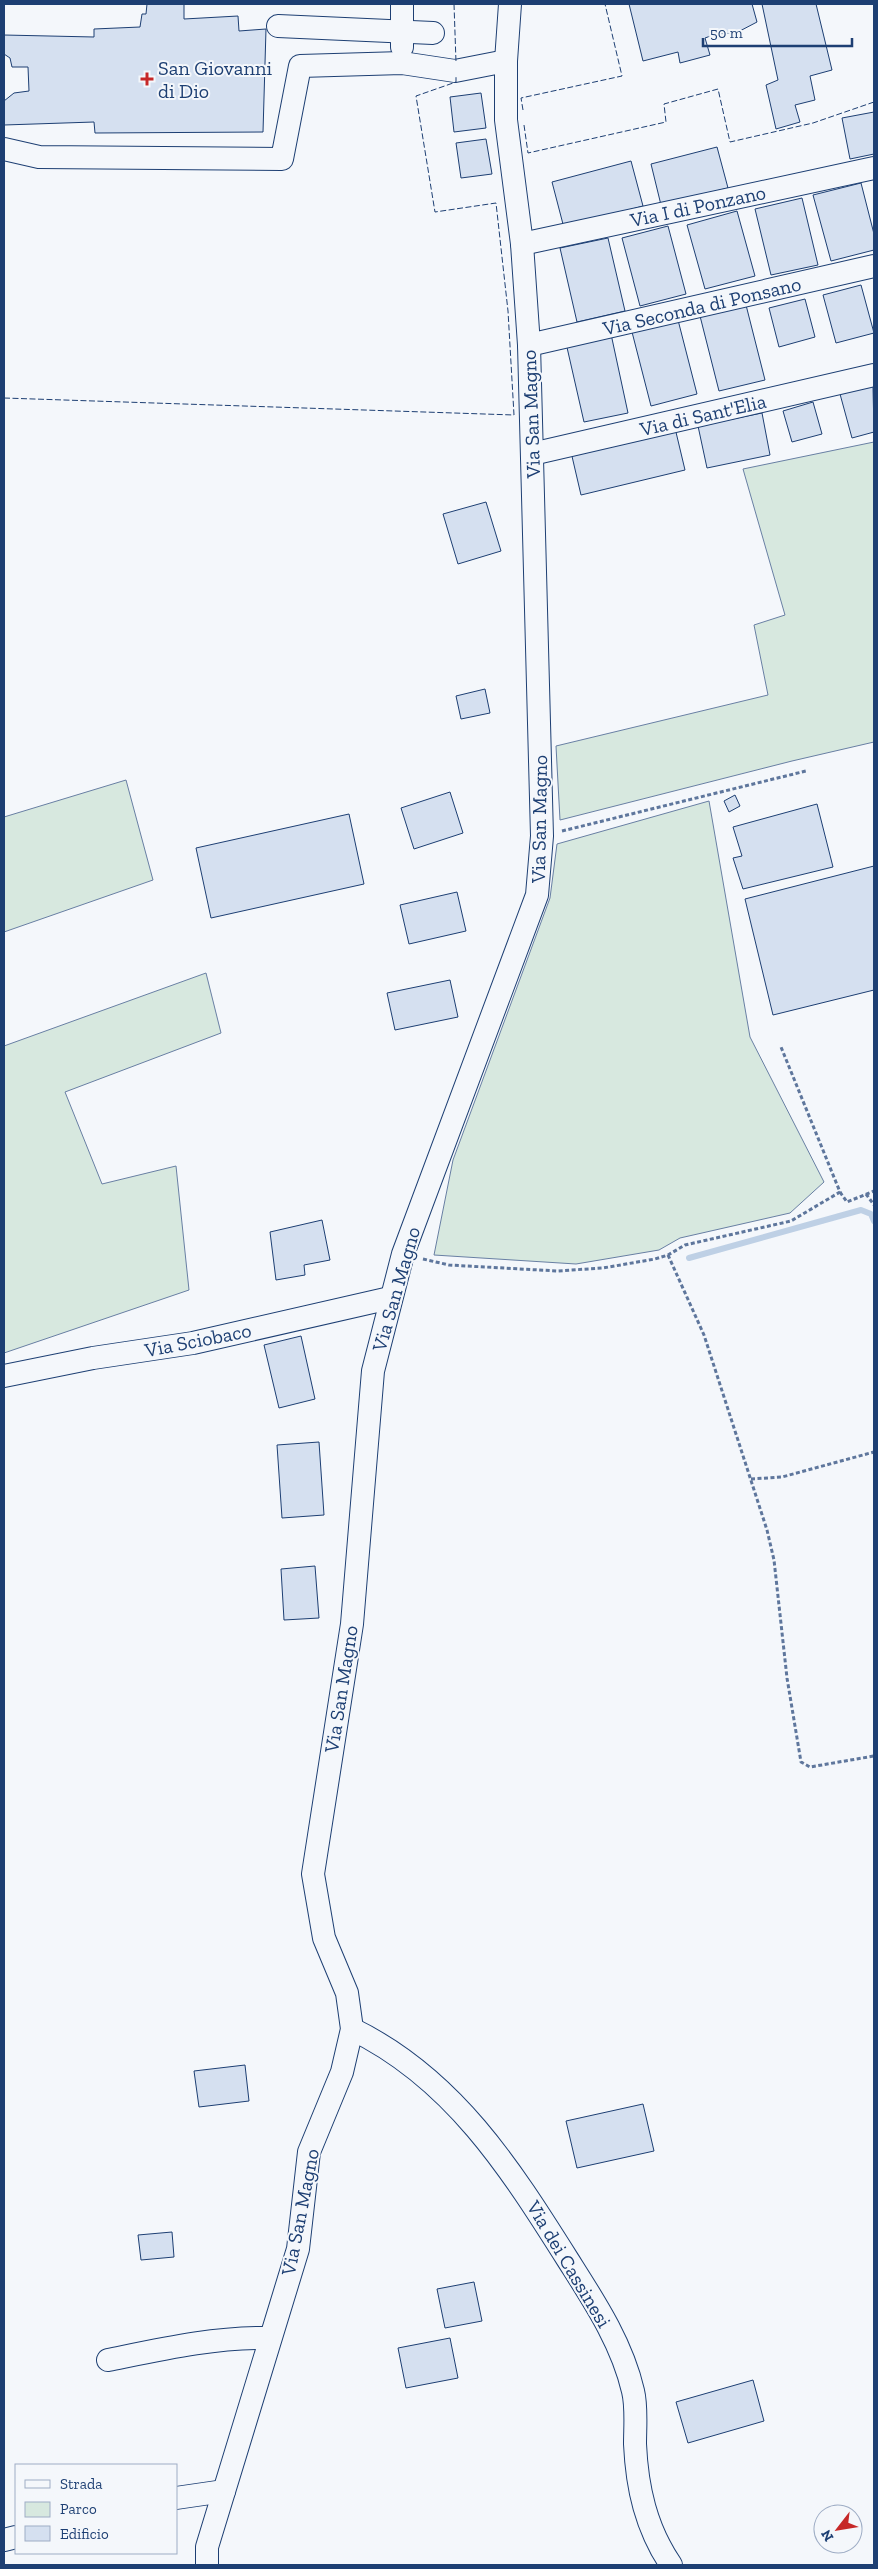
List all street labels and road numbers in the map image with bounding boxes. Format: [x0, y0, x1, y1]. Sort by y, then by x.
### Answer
street label: Via I di Ponzano [627, 180, 768, 232]
street label: Via Seconda di Ponsano [600, 272, 803, 341]
street label: Via San Magno [517, 349, 545, 480]
street label: Via di Sant'Elia [637, 389, 769, 441]
street label: Via San Magno [526, 755, 552, 884]
street label: Via San Magno [366, 1224, 425, 1355]
street label: Via Sciobaco [142, 1318, 253, 1362]
street label: Via San Magno [319, 1624, 363, 1755]
street label: Via San Magno [276, 2147, 324, 2278]
street label: Via dei Cassinesi [521, 2195, 617, 2332]

